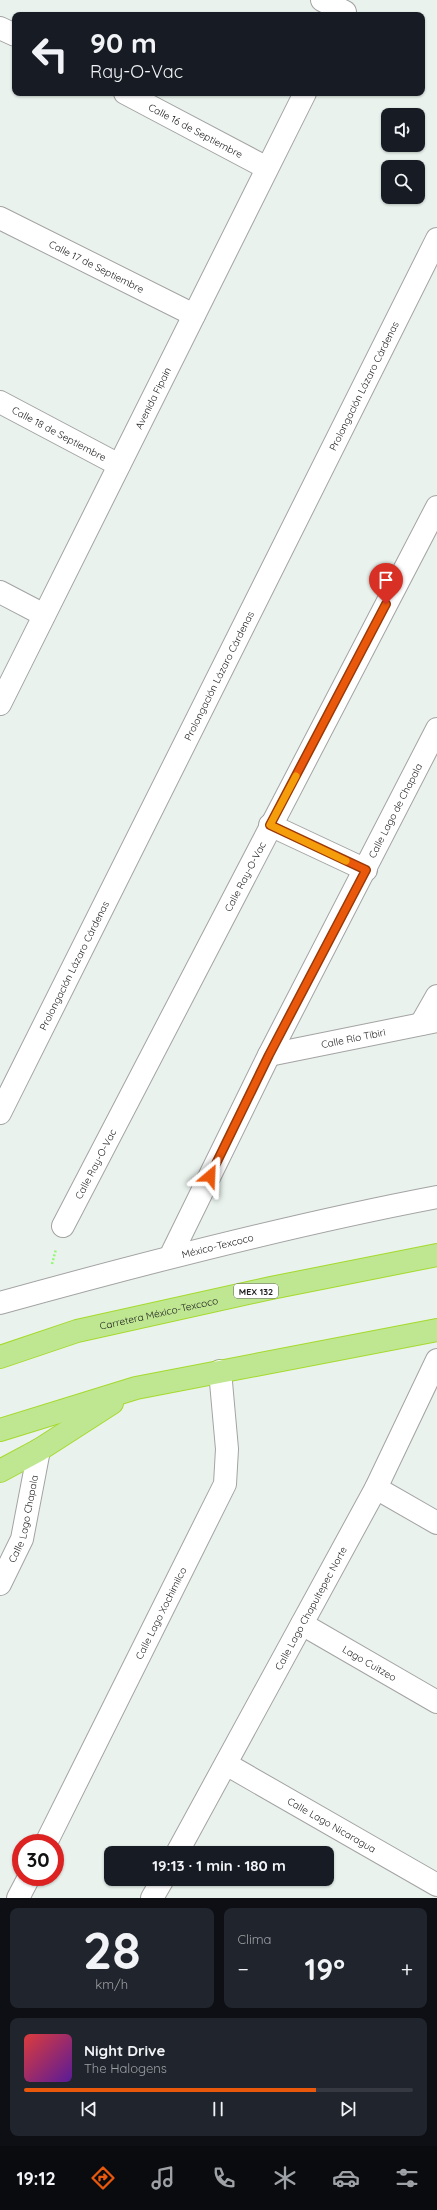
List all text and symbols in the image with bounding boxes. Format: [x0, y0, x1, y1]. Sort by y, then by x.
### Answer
text: 90 m [90, 25, 157, 60]
icon: left [24, 28, 76, 80]
text: Ray-O-Vac [90, 60, 183, 83]
street label: Calle 16 de Septiembre [146, 100, 245, 161]
map controls [381, 108, 425, 204]
button: sound [381, 108, 425, 152]
button: search [381, 160, 425, 204]
street label: Calle 17 de Septiembre [47, 237, 147, 296]
street label: Prolongación Lázaro Cárdenas [326, 319, 402, 453]
street label: Avenida Fipain [132, 365, 174, 431]
street label: Calle 18 de Septiembre [10, 403, 109, 464]
pin [369, 563, 403, 604]
icon: arrive [375, 569, 397, 591]
street label: Prolongación Lázaro Cárdenas [181, 608, 257, 742]
street label: Calle Lago de Chapala [365, 761, 425, 860]
street label: Calle Ray-O-Vac [221, 839, 268, 914]
street label: Prolongación Lázaro Cárdenas [36, 898, 112, 1032]
street label: Calle Río Tibiri [320, 1025, 387, 1051]
street label: Calle Ray-O-Vac [72, 1127, 119, 1201]
position arrow [189, 1155, 231, 1197]
street label: México-Texcoco [180, 1230, 255, 1261]
road number: MEX 132 [234, 1284, 278, 1298]
street label: Carretera México-Texcoco [98, 1293, 219, 1332]
street label: Calle Lago Chapala [5, 1474, 41, 1565]
street label: Calle Lago Chapultepec Norte [272, 1544, 350, 1672]
street label: Calle Lago Xochimilco [132, 1565, 189, 1661]
street label: Lago Cuitzeo [340, 1642, 399, 1684]
street label: Calle Lago Nicaragua [285, 1794, 378, 1855]
speed limit sign: 30 [12, 1834, 64, 1886]
text: 19:13 · 1 min · 180 m [152, 1856, 286, 1875]
text: 28 [83, 1917, 141, 1982]
text: Clima [238, 1931, 272, 1947]
text: 19° [305, 1950, 345, 1988]
text: − [238, 1955, 249, 1983]
text: + [401, 1955, 413, 1983]
text: km/h [95, 1976, 128, 1992]
text: Night Drive [84, 2041, 165, 2060]
text: The Halogens [84, 2060, 167, 2076]
icon: previous [78, 2098, 100, 2120]
icon: pause [207, 2098, 229, 2120]
icon: next [337, 2098, 359, 2120]
icon: directions [89, 2164, 117, 2192]
icon: music [149, 2164, 177, 2192]
icon: phone [210, 2164, 238, 2192]
icon: climate [271, 2164, 299, 2192]
icon: car [332, 2164, 360, 2192]
icon: filters [393, 2164, 421, 2192]
text: 19:12 [16, 2167, 56, 2190]

